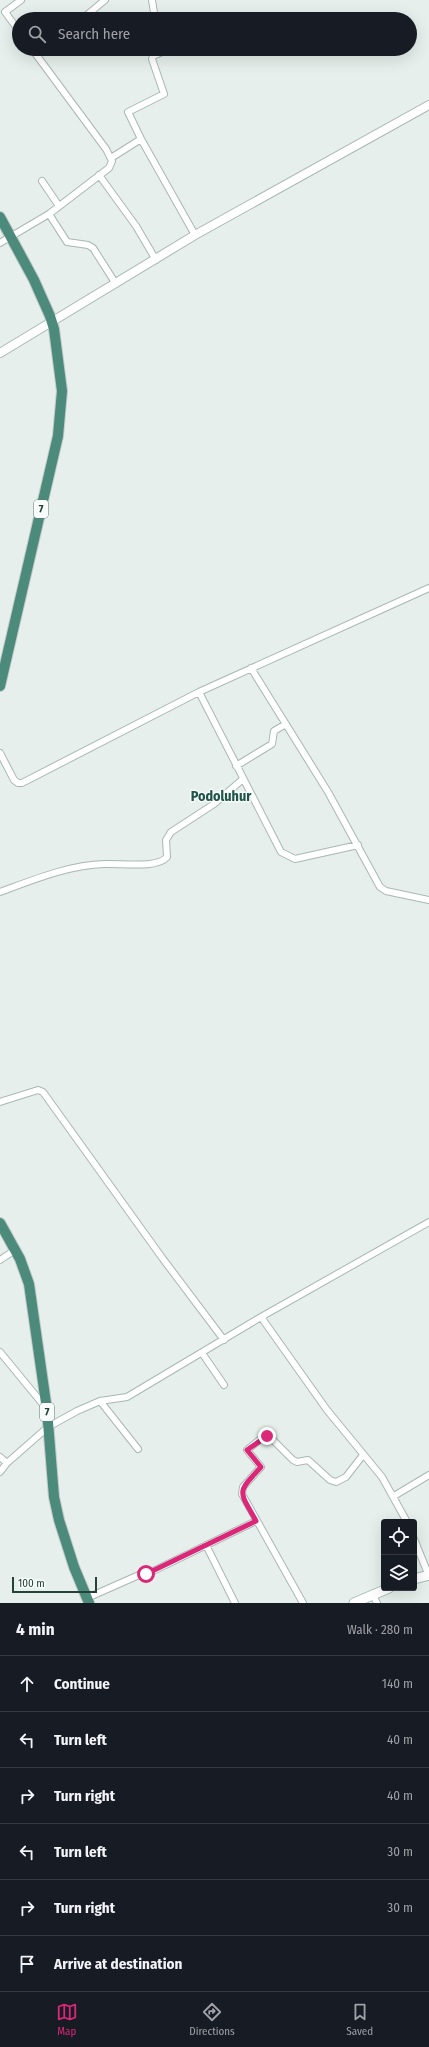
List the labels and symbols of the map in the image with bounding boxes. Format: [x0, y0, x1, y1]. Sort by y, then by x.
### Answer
road number: 7 [34, 500, 48, 518]
district label: Podoluhur [191, 788, 252, 805]
road number: 7 [40, 1403, 54, 1421]
route end [258, 1427, 276, 1445]
route start [137, 1565, 155, 1583]
scale bar [12, 1575, 97, 1594]

